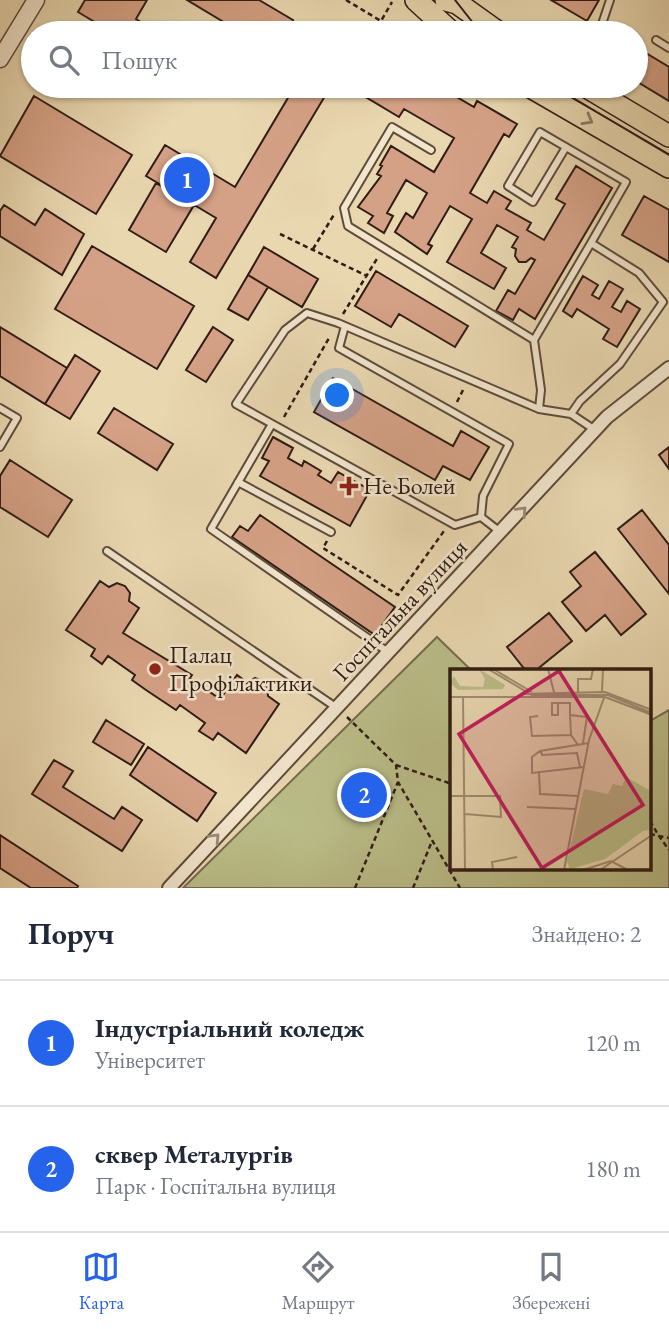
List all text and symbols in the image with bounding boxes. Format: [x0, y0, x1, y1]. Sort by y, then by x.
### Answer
search box [21, 21, 648, 98]
icon: search [45, 41, 83, 79]
text: Пошук [101, 43, 177, 77]
one-way arrow [580, 112, 593, 125]
pin: 1 [164, 154, 210, 206]
your location [320, 378, 354, 412]
place label: Не Болей [363, 470, 456, 501]
marker: Не Болей [341, 478, 357, 494]
one-way arrow [513, 506, 526, 519]
street label: Госпітальна вулиця [326, 532, 474, 687]
place label: Палац Профілактики [169, 639, 313, 698]
marker: Палац Профілактики [147, 661, 163, 677]
inset map [450, 669, 652, 870]
pin: 2 [341, 769, 387, 821]
one-way arrow [207, 833, 220, 846]
text: Поруч [28, 914, 114, 953]
text: Знайдено: 2 [532, 919, 641, 949]
text: Індустріальний коледж [95, 1011, 364, 1045]
text: 1 [45, 1028, 57, 1058]
text: 120 m [585, 1028, 641, 1058]
text: Університет [95, 1045, 205, 1075]
text: сквер Металургів [95, 1137, 293, 1171]
text: 2 [45, 1154, 57, 1184]
text: 180 m [585, 1154, 641, 1184]
text: Парк · Госпітальна вулиця [95, 1171, 336, 1201]
tab: Карта [79, 1248, 124, 1315]
tab: Маршрут [282, 1248, 355, 1315]
tab: Збережені [512, 1248, 590, 1315]

